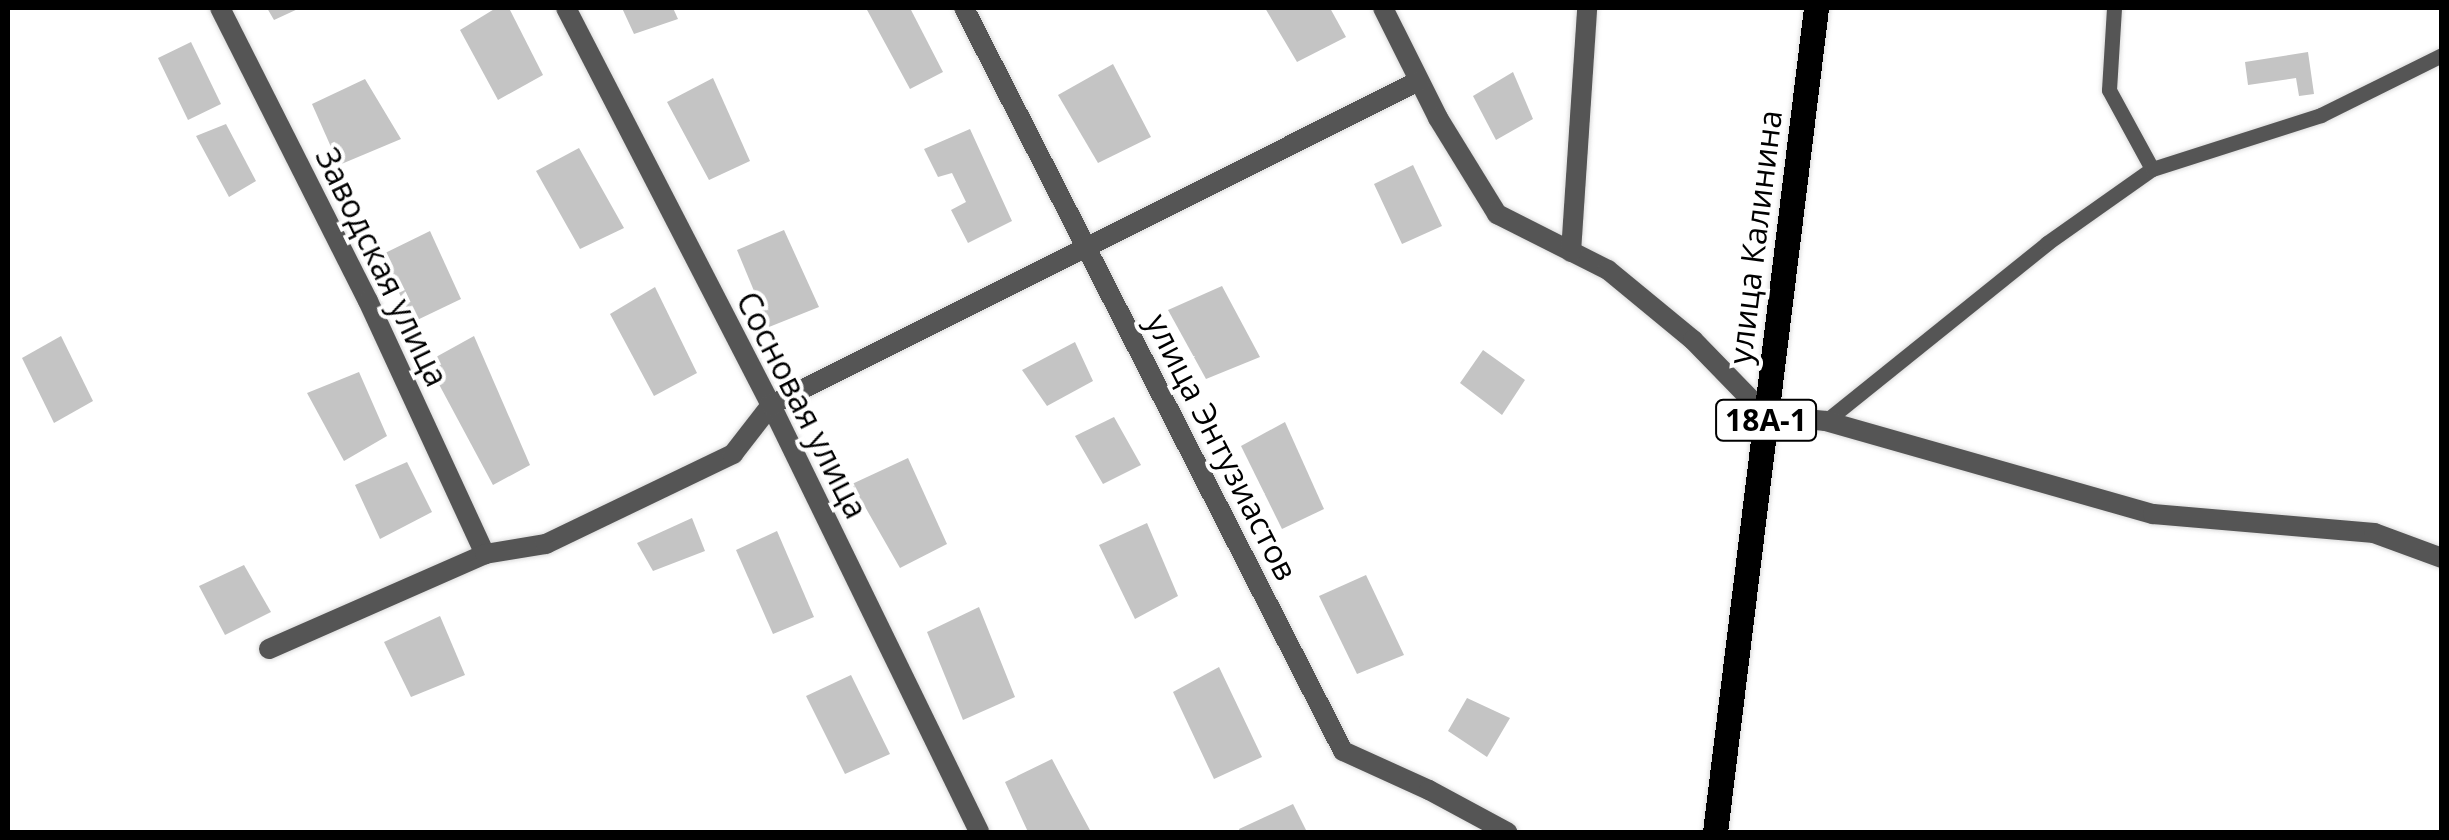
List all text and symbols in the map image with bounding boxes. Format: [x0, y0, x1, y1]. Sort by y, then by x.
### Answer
street label: улица Калинина [1720, 108, 1790, 366]
street label: Заводская улица [308, 141, 456, 393]
street label: Сосновая улица [728, 285, 876, 525]
street label: улица Энтузиастов [1138, 307, 1306, 587]
road number: 18А-1 [1714, 395, 1818, 445]

